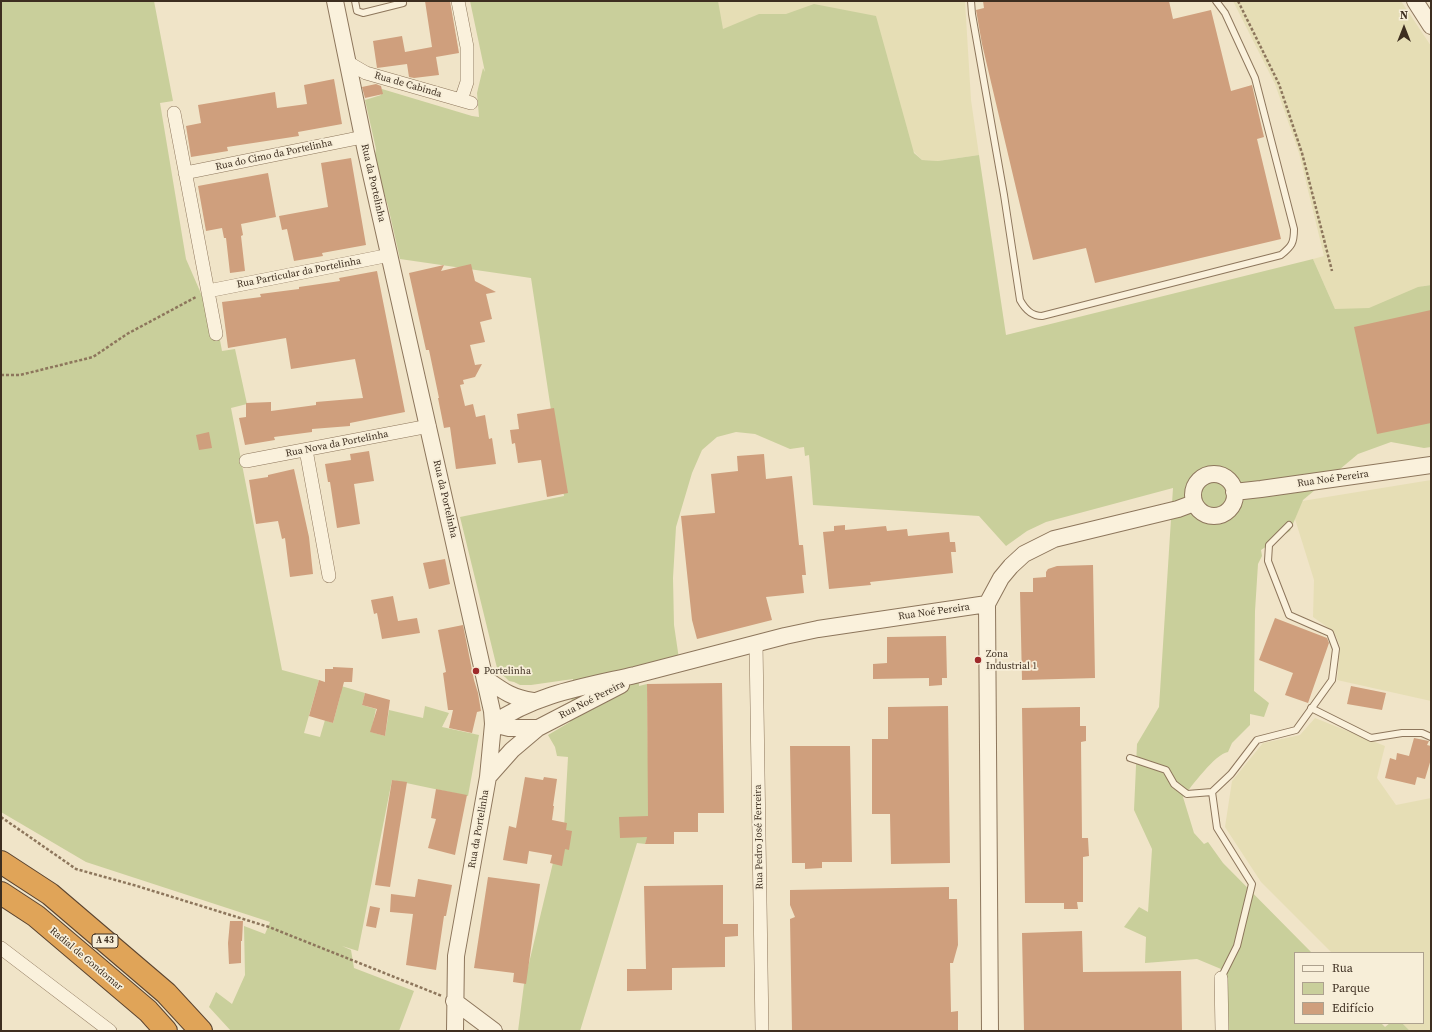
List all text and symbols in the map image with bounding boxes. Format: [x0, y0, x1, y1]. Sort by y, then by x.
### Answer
north arrow [1384, 8, 1424, 48]
text: N [1400, 8, 1408, 23]
street label: Rua de Cabinda [373, 70, 443, 100]
street label: Rua do Cimo da Portelinha [214, 137, 334, 173]
street label: Rua da Portelinha [358, 143, 388, 223]
street label: Rua Particular da Portelinha [236, 255, 362, 291]
street label: Rua Nova da Portelinha [284, 428, 390, 460]
street label: Rua da Portelinha [430, 459, 460, 539]
street label: Rua Noé Pereira [1297, 468, 1369, 490]
street label: Rua Noé Pereira [898, 601, 970, 623]
place label: Zona Industrial 1 [986, 648, 1037, 672]
marker: Zona Industrial 1 [973, 655, 983, 665]
place label: Portelinha [484, 665, 531, 677]
marker: Portelinha [471, 666, 481, 676]
street label: Rua Noé Pereira [557, 678, 627, 722]
street label: Rua Pedro José Ferreira [752, 784, 766, 890]
street label: Rua da Portelinha [466, 789, 492, 869]
street label: Radial de Gondomar [47, 925, 125, 993]
road number: A 43 [92, 934, 118, 948]
legend [1294, 952, 1424, 1024]
text: Rua [1332, 960, 1353, 976]
text: Parque [1332, 980, 1370, 996]
text: Edifício [1332, 1000, 1374, 1016]

